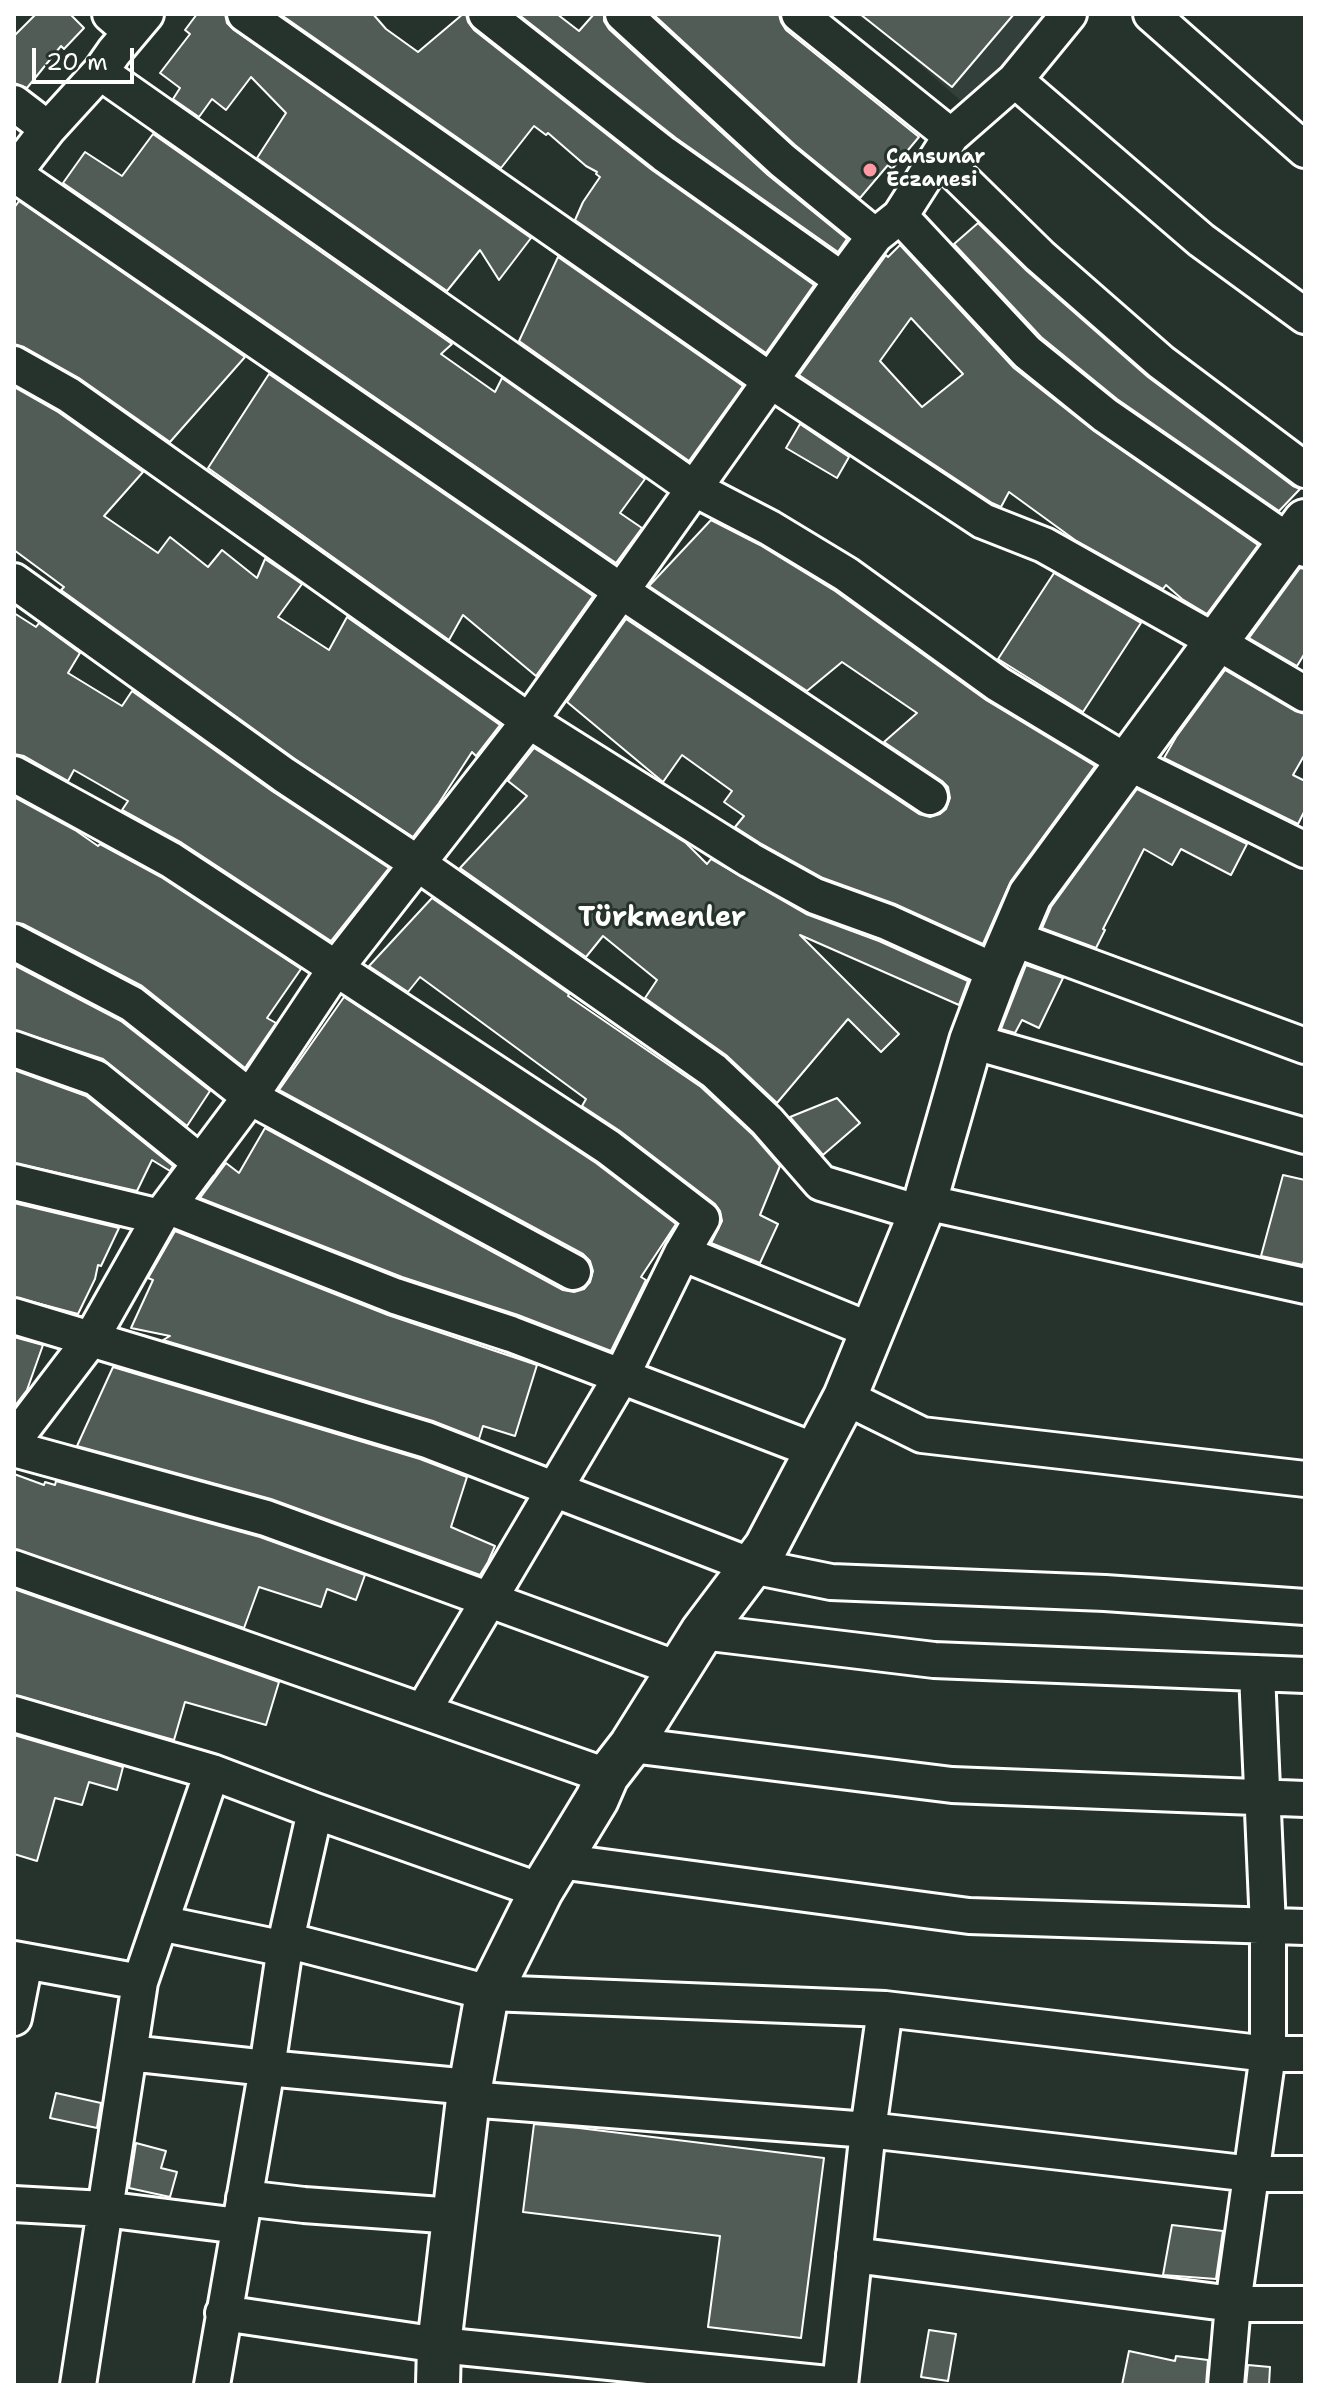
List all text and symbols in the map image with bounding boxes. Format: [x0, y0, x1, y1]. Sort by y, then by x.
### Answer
scale bar [36, 32, 138, 82]
text: 20 m [46, 46, 108, 78]
place label: Cansunar Eczanesi [886, 146, 985, 193]
marker: Cansunar Eczanesi [861, 161, 879, 179]
district label: Türkmenler [578, 902, 746, 936]

